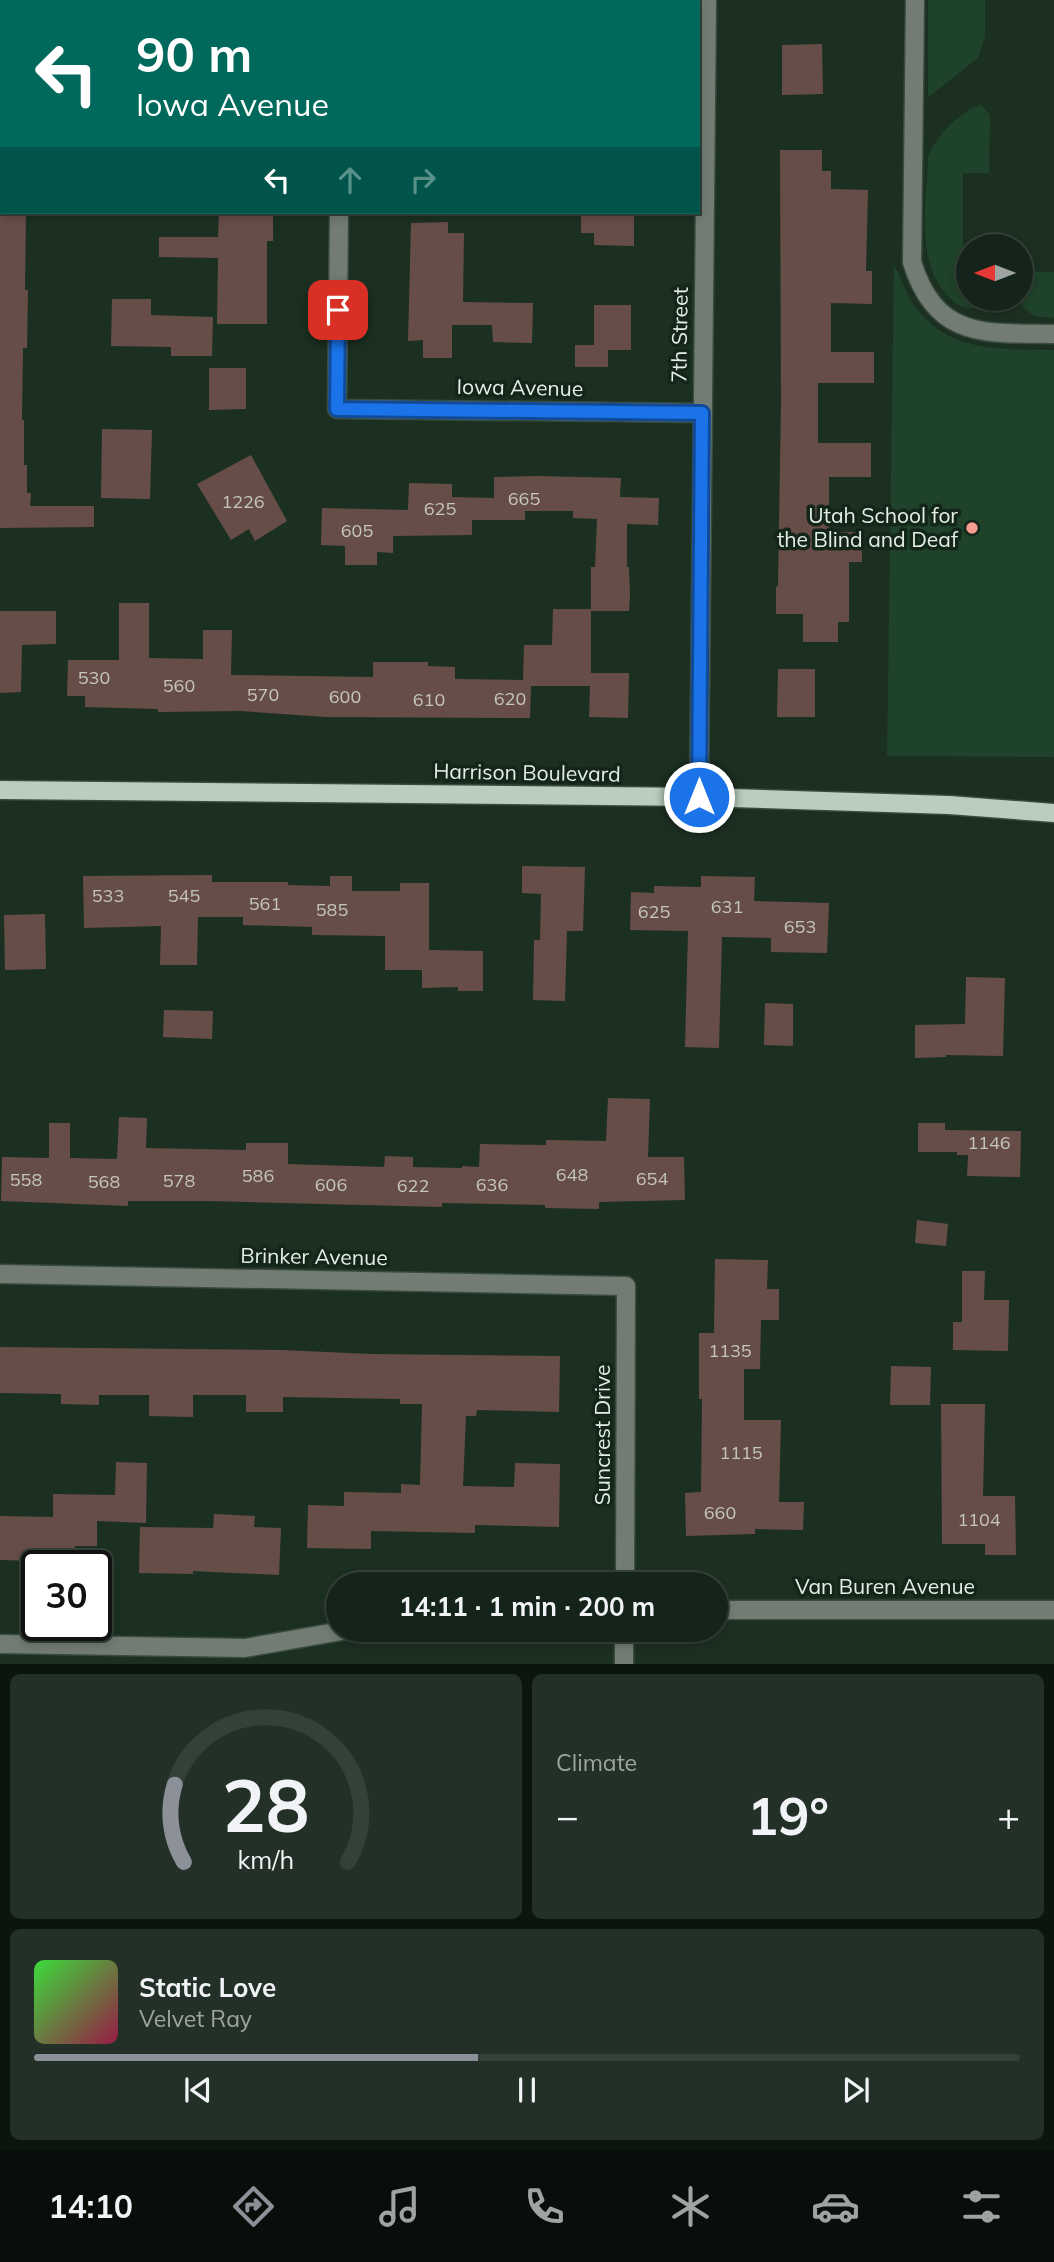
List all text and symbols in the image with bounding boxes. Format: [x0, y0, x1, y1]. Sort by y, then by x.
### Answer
text: 90 m [136, 23, 252, 84]
icon: left [21, 28, 112, 119]
text: Iowa Avenue [136, 84, 329, 124]
icon: left [258, 161, 296, 199]
icon: ahead [331, 161, 369, 199]
icon: right [404, 161, 442, 199]
north arrow [956, 234, 1032, 312]
map controls [956, 234, 1033, 311]
pin [308, 280, 368, 340]
street label: 7th Street [665, 287, 693, 383]
icon: arrive [319, 291, 357, 329]
street label: Iowa Avenue [457, 373, 584, 401]
house number: 665 [508, 487, 540, 510]
house number: 1226 [221, 490, 265, 513]
house number: 625 [424, 497, 456, 520]
place label: Utah School for the Blind and Deaf [777, 502, 959, 552]
house number: 605 [341, 519, 373, 542]
marker: Utah School for the Blind and Deaf [964, 520, 980, 536]
house number: 530 [78, 666, 110, 689]
house number: 560 [163, 674, 195, 697]
house number: 570 [247, 683, 279, 706]
house number: 600 [329, 685, 361, 708]
house number: 620 [494, 687, 526, 710]
house number: 610 [413, 688, 445, 711]
street label: Harrison Boulevard [433, 757, 621, 787]
position arrow [662, 760, 736, 834]
house number: 533 [92, 884, 124, 907]
house number: 545 [168, 884, 200, 907]
house number: 561 [249, 892, 281, 915]
house number: 631 [711, 895, 743, 918]
house number: 585 [316, 898, 348, 921]
house number: 625 [638, 900, 670, 923]
house number: 653 [784, 915, 816, 938]
house number: 1146 [967, 1131, 1011, 1154]
house number: 648 [556, 1163, 588, 1186]
house number: 586 [242, 1164, 274, 1187]
house number: 654 [636, 1167, 668, 1190]
house number: 558 [10, 1168, 42, 1191]
house number: 578 [163, 1169, 195, 1192]
house number: 568 [88, 1170, 120, 1193]
house number: 606 [315, 1173, 347, 1196]
house number: 636 [476, 1173, 508, 1196]
house number: 622 [397, 1174, 429, 1197]
street label: Brinker Avenue [240, 1242, 388, 1270]
house number: 1135 [708, 1339, 752, 1362]
street label: Suncrest Drive [589, 1365, 615, 1505]
house number: 1115 [719, 1441, 763, 1464]
house number: 660 [704, 1501, 736, 1524]
house number: 1104 [957, 1508, 1001, 1531]
speed limit sign: 30 [21, 1550, 112, 1641]
street label: Van Buren Avenue [795, 1573, 975, 1599]
text: 14:11 · 1 min · 200 m [399, 1590, 655, 1623]
text: Climate [556, 1748, 637, 1777]
text: 28 [222, 1760, 310, 1851]
text: 19° [747, 1783, 829, 1848]
text: − [556, 1792, 579, 1840]
text: + [997, 1792, 1020, 1840]
text: km/h [238, 1844, 294, 1875]
text: Static Love [139, 1971, 276, 2004]
text: Velvet Ray [139, 2004, 252, 2033]
icon: previous [179, 2071, 217, 2109]
icon: pause [508, 2071, 546, 2109]
icon: next [837, 2071, 875, 2109]
icon: directions [229, 2182, 278, 2231]
icon: music [375, 2182, 424, 2231]
icon: phone [520, 2182, 569, 2231]
icon: climate [666, 2182, 715, 2231]
icon: car [811, 2182, 860, 2231]
icon: filters [957, 2182, 1006, 2231]
text: 14:10 [48, 2186, 133, 2226]

